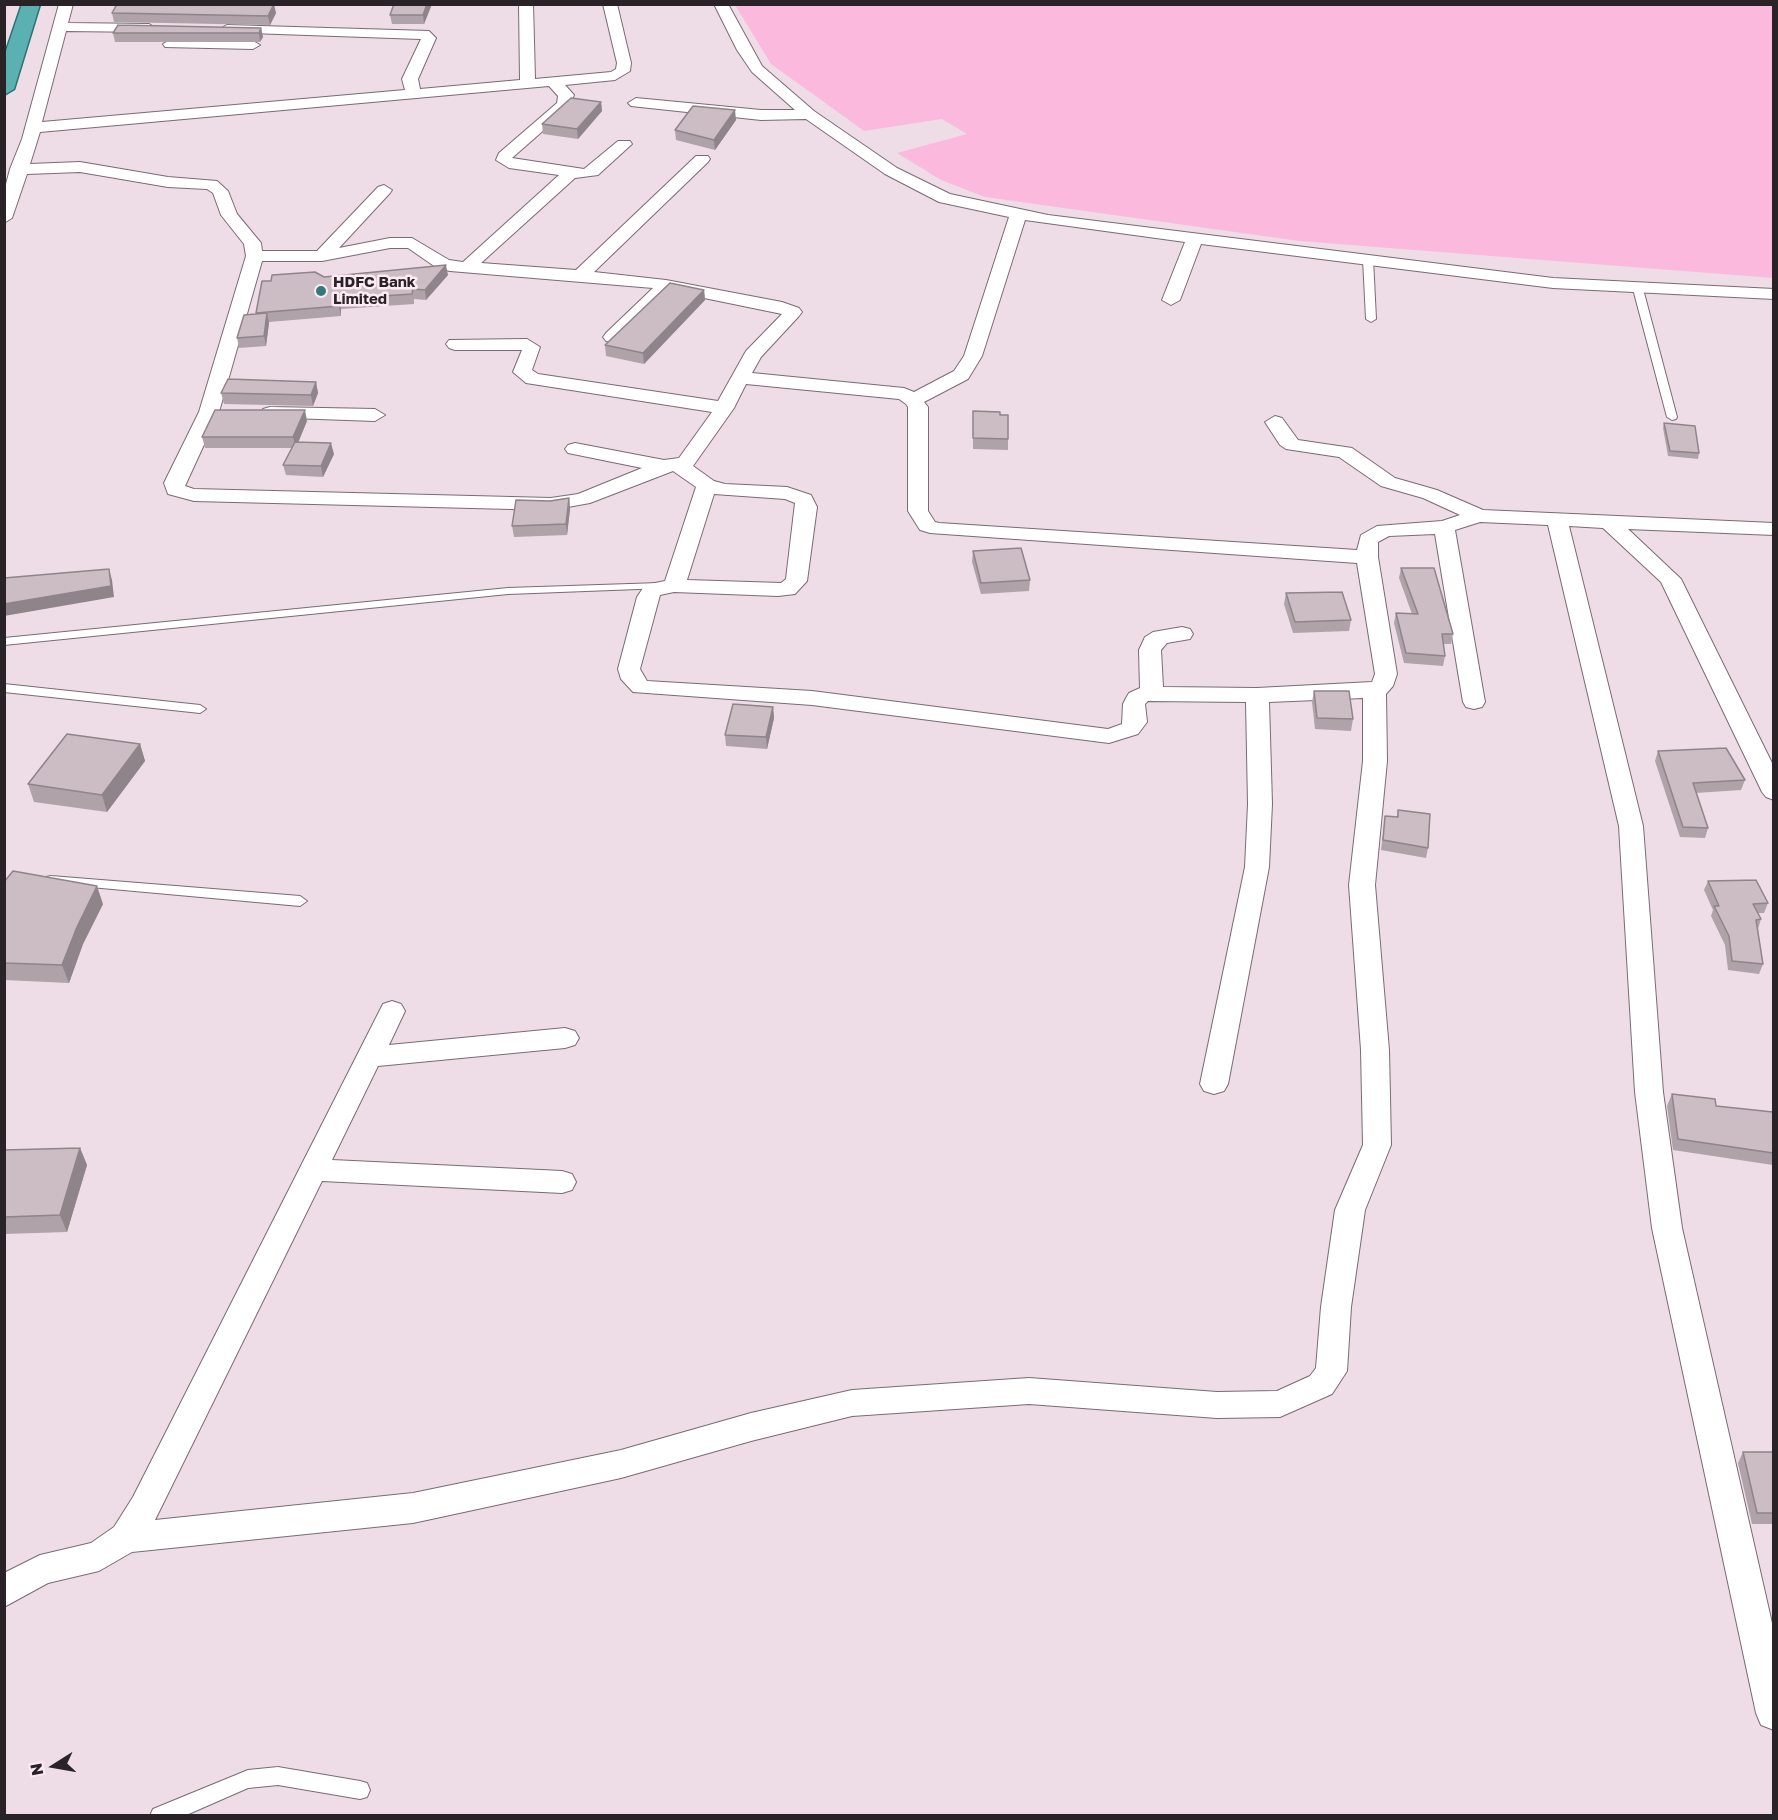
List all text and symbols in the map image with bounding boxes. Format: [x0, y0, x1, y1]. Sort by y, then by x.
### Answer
place label: HDFC Bank Limited [333, 273, 415, 308]
marker: HDFC Bank Limited [314, 284, 328, 298]
north arrow [24, 1736, 84, 1796]
text: N [25, 1762, 47, 1777]

